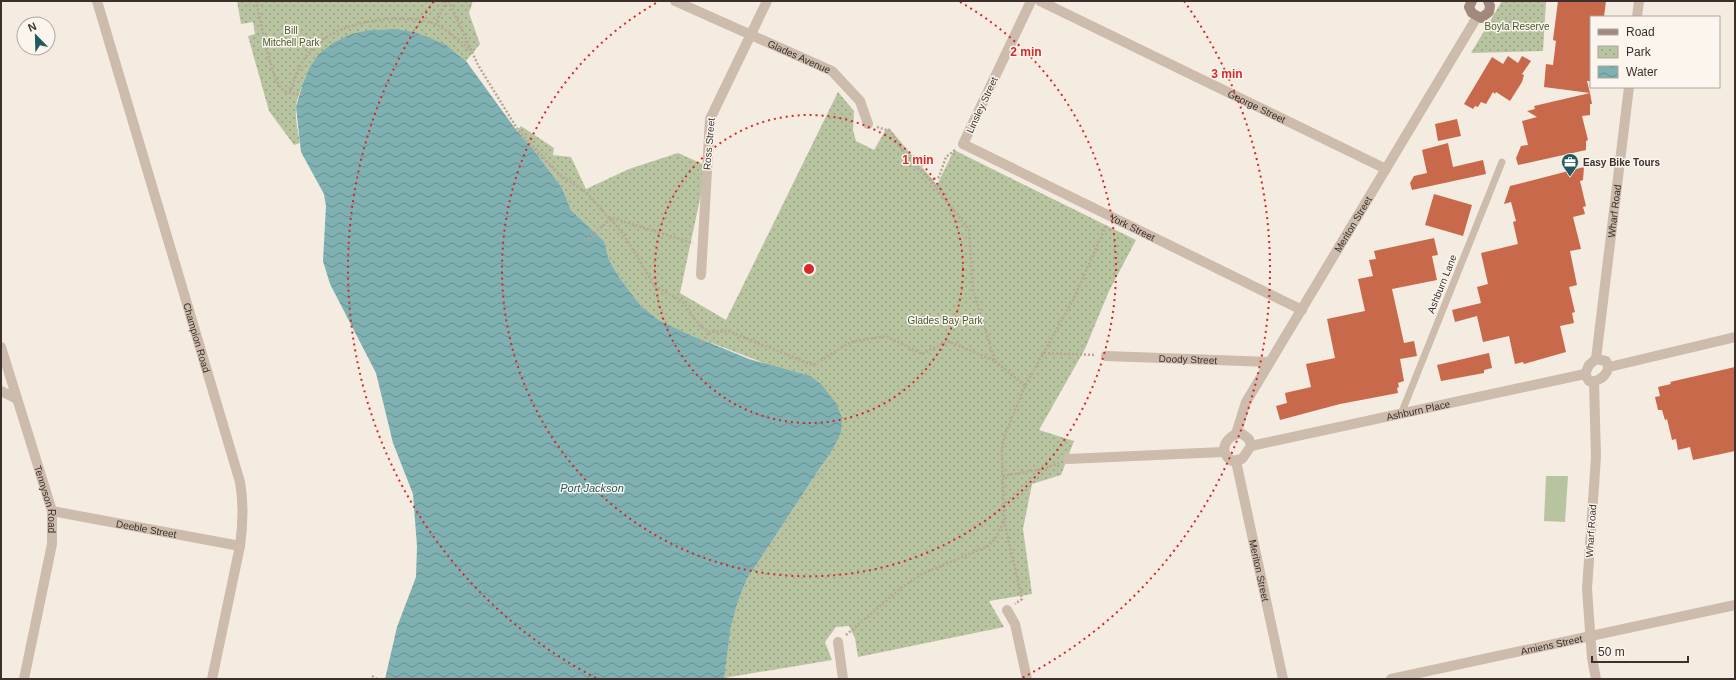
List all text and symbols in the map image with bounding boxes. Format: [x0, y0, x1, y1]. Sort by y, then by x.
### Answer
north arrow [16, 16, 56, 56]
legend [1590, 16, 1720, 88]
text: N [26, 20, 38, 34]
park label: Boyla Reserve [1484, 21, 1550, 32]
park label: Bill Mitchell Park [262, 25, 321, 48]
text: Road [1626, 25, 1655, 39]
street label: Glades Avenue [766, 38, 833, 75]
text: 2 min [1010, 45, 1042, 59]
text: Park [1626, 45, 1652, 59]
text: Water [1626, 65, 1658, 79]
text: 3 min [1211, 67, 1243, 81]
street label: Linsley Street [964, 75, 1000, 135]
street label: George Street [1226, 88, 1288, 125]
street label: Ross Street [701, 117, 717, 171]
office icon: Easy Bike Tours [1560, 152, 1580, 177]
text: 1 min [902, 153, 934, 167]
place label: Easy Bike Tours [1583, 157, 1661, 168]
street label: Wharf Road [1605, 184, 1623, 238]
street label: Meriton Street [1332, 194, 1374, 254]
street label: York Street [1108, 211, 1157, 243]
street label: Ashburn Lane [1425, 253, 1459, 315]
centre of rings [802, 262, 816, 276]
street label: Champion Road [181, 301, 213, 374]
park label: Glades Bay Park [907, 315, 984, 326]
street label: Doody Street [1159, 352, 1218, 366]
street label: Ashburn Place [1385, 398, 1452, 422]
street label: Tennyson Road [33, 464, 58, 533]
water label: Port Jackson [560, 482, 624, 494]
street label: Wharf Road [1584, 504, 1598, 558]
street label: Deeble Street [115, 518, 178, 540]
street label: Meriton Street [1248, 539, 1272, 603]
street label: Amiens Street [1519, 632, 1583, 656]
scale bar [1592, 638, 1688, 664]
text: 50 m [1598, 645, 1625, 659]

